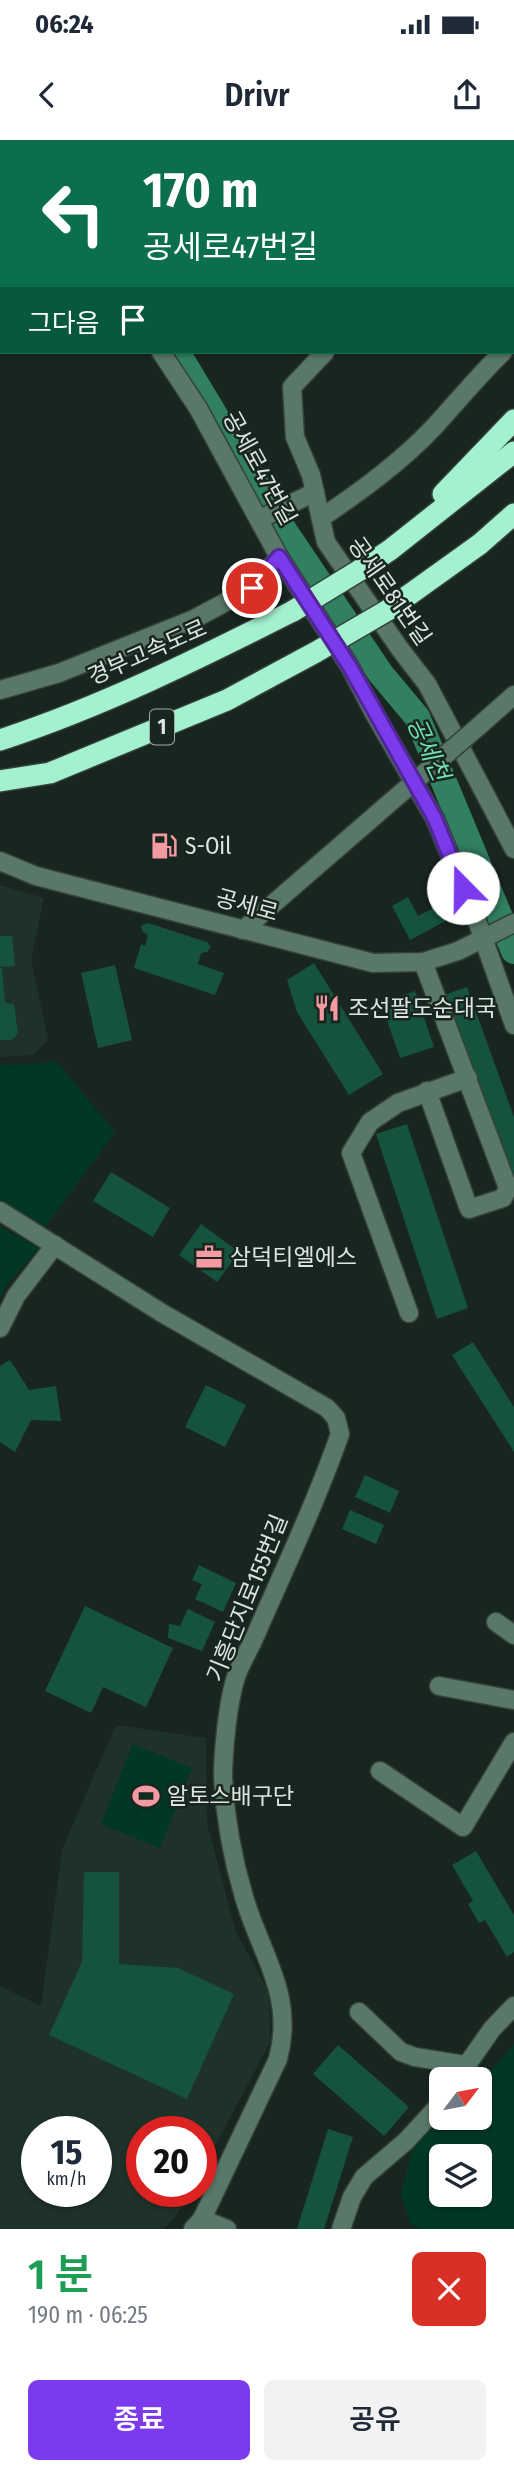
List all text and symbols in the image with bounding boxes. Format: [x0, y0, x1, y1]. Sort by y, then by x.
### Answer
text: 06:24 [35, 9, 94, 40]
icon: back [28, 76, 66, 114]
text: Drivr [224, 76, 290, 114]
icon: share [448, 76, 486, 114]
text: 170 m [143, 161, 259, 220]
icon: left [28, 168, 119, 259]
text: 공세로47번길 [143, 228, 318, 266]
icon: arrive [114, 301, 152, 339]
text: 그다음 [28, 308, 100, 339]
street label: 공세로47번길 [217, 406, 303, 530]
street label: 공세로81번길 [342, 531, 438, 651]
pin [222, 558, 282, 618]
icon: arrive [233, 569, 271, 607]
street label: 경부고속도로 [83, 613, 211, 691]
road number: 1 [150, 710, 174, 744]
water label: 공세천 [401, 713, 456, 788]
fuel station icon: S-Oil [149, 831, 179, 861]
place label: S-Oil [185, 832, 231, 860]
position arrow [426, 851, 500, 925]
street label: 공세로 [213, 883, 281, 927]
restaurant icon: 조선팔도순대국 [312, 993, 342, 1023]
place label: 조선팔도순대국 [348, 994, 496, 1022]
office icon: 삼덕티엘에스 [194, 1242, 224, 1272]
place label: 삼덕티엘에스 [230, 1243, 357, 1271]
street label: 기흥단지로155번길 [201, 1510, 293, 1686]
sports icon: 알토스배구단 [131, 1781, 161, 1811]
place label: 알토스배구단 [167, 1782, 294, 1810]
north arrow [429, 2067, 492, 2130]
map controls [429, 2067, 492, 2207]
speed limit sign: 20 [126, 2116, 217, 2207]
text: 15 [50, 2131, 82, 2173]
button: layers [429, 2144, 492, 2207]
text: km/h [46, 2168, 87, 2190]
text: 1 분 [28, 2250, 93, 2300]
button: close [412, 2252, 486, 2326]
text: 190 m · 06:25 [28, 2301, 148, 2329]
button: 종료 [28, 2380, 250, 2460]
button: 공유 [264, 2380, 486, 2460]

